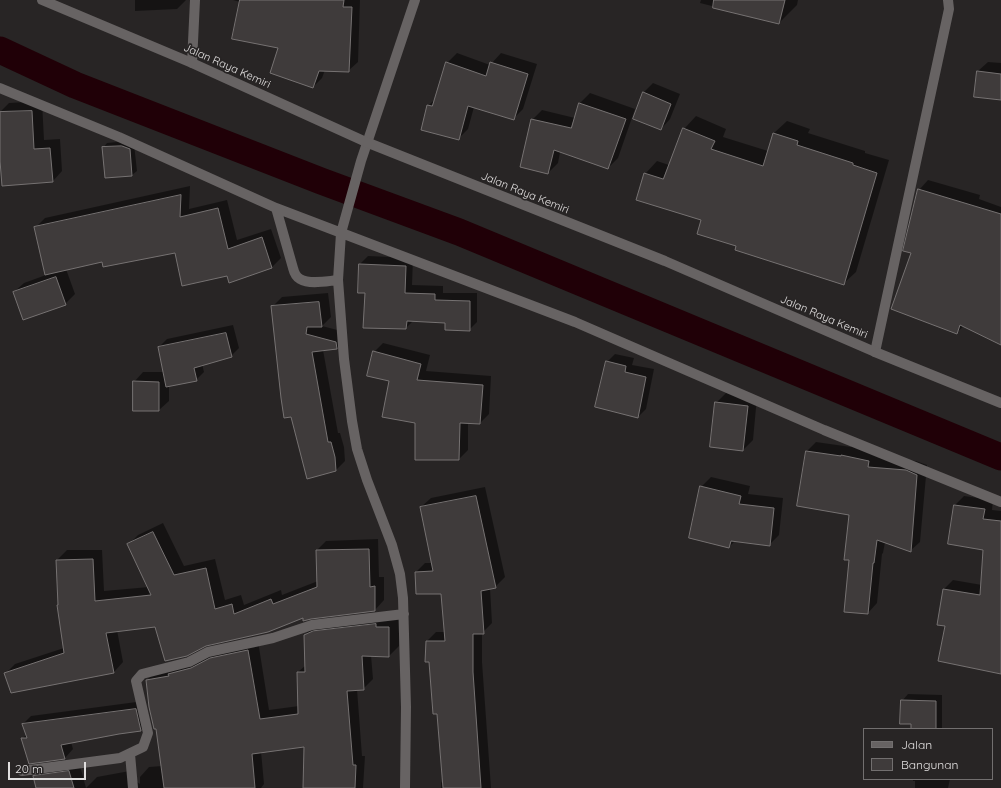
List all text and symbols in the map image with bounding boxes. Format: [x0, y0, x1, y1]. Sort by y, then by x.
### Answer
street label: Jalan Raya Kemiri [181, 41, 273, 91]
street label: Jalan Raya Kemiri [479, 169, 571, 217]
street label: Jalan Raya Kemiri [778, 293, 870, 341]
legend [863, 728, 993, 780]
text: Jalan [901, 737, 932, 752]
scale bar [10, 754, 88, 780]
text: Bangunan [901, 757, 958, 772]
text: 20 m [15, 761, 43, 776]

